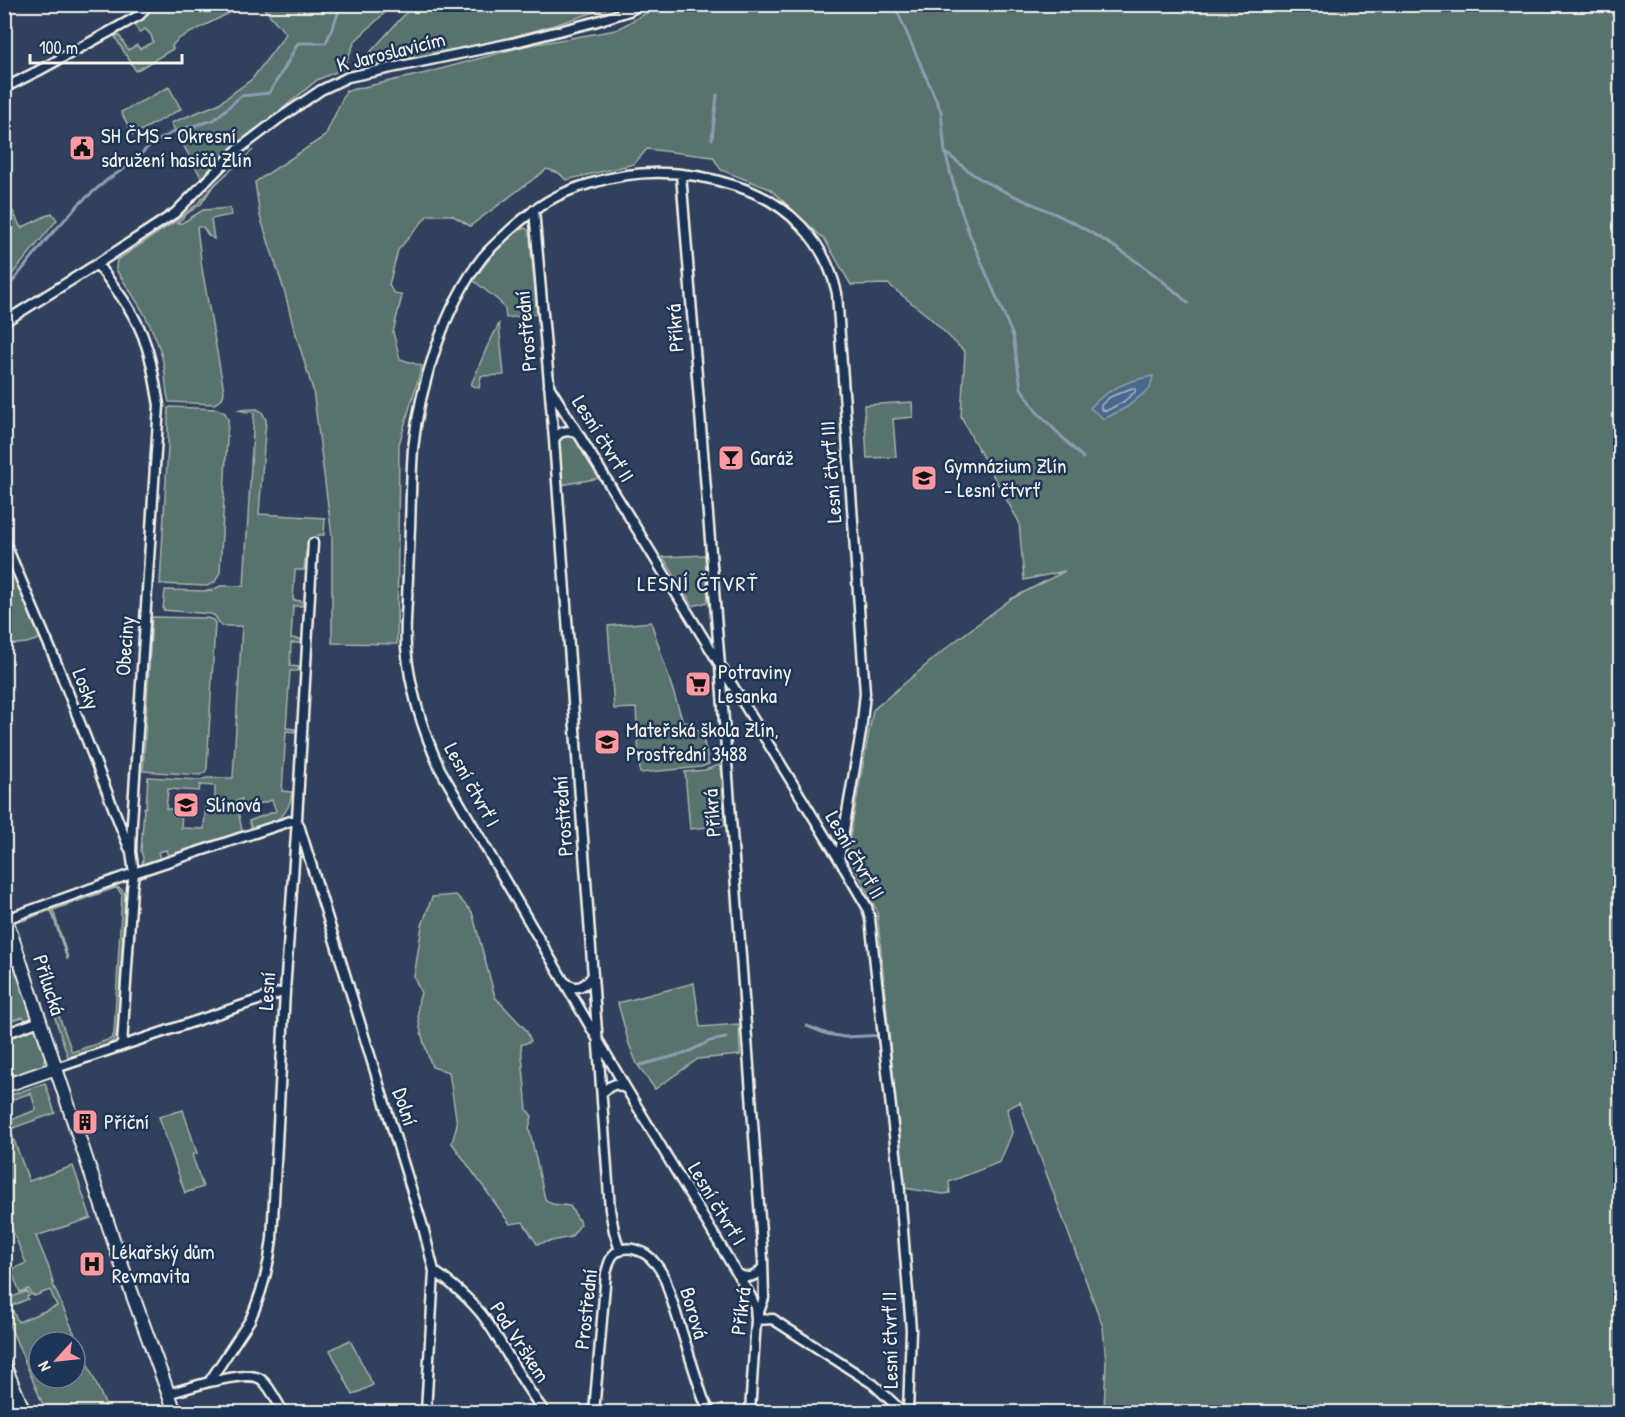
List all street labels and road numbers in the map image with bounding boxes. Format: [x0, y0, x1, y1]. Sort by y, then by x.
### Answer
street label: K Jaroslavicím [334, 24, 448, 79]
street label: Prostřední [508, 290, 543, 373]
street label: Příkrá [658, 303, 691, 353]
street label: Lesní čtvrť II [565, 390, 641, 488]
street label: Lesní čtvrť III [812, 420, 849, 524]
street label: Obeciny [108, 615, 141, 677]
street label: Losky [65, 664, 108, 714]
street label: Lesní čtvrť I [437, 737, 507, 832]
street label: Prostřední [545, 775, 580, 857]
street label: Příkrá [695, 788, 728, 838]
street label: Lesní čtvrť II [819, 805, 892, 904]
street label: Přílucká [26, 951, 73, 1019]
street label: Lesní [251, 971, 282, 1011]
street label: Dolní [386, 1084, 425, 1130]
street label: Lesní čtvrť I [681, 1157, 754, 1251]
street label: Prostřední [567, 1267, 604, 1351]
street label: Borová [673, 1284, 716, 1342]
street label: Příkrá [723, 1285, 758, 1336]
street label: Lesní čtvrť II [874, 1291, 905, 1389]
street label: Pod Vrškem [483, 1296, 557, 1388]

